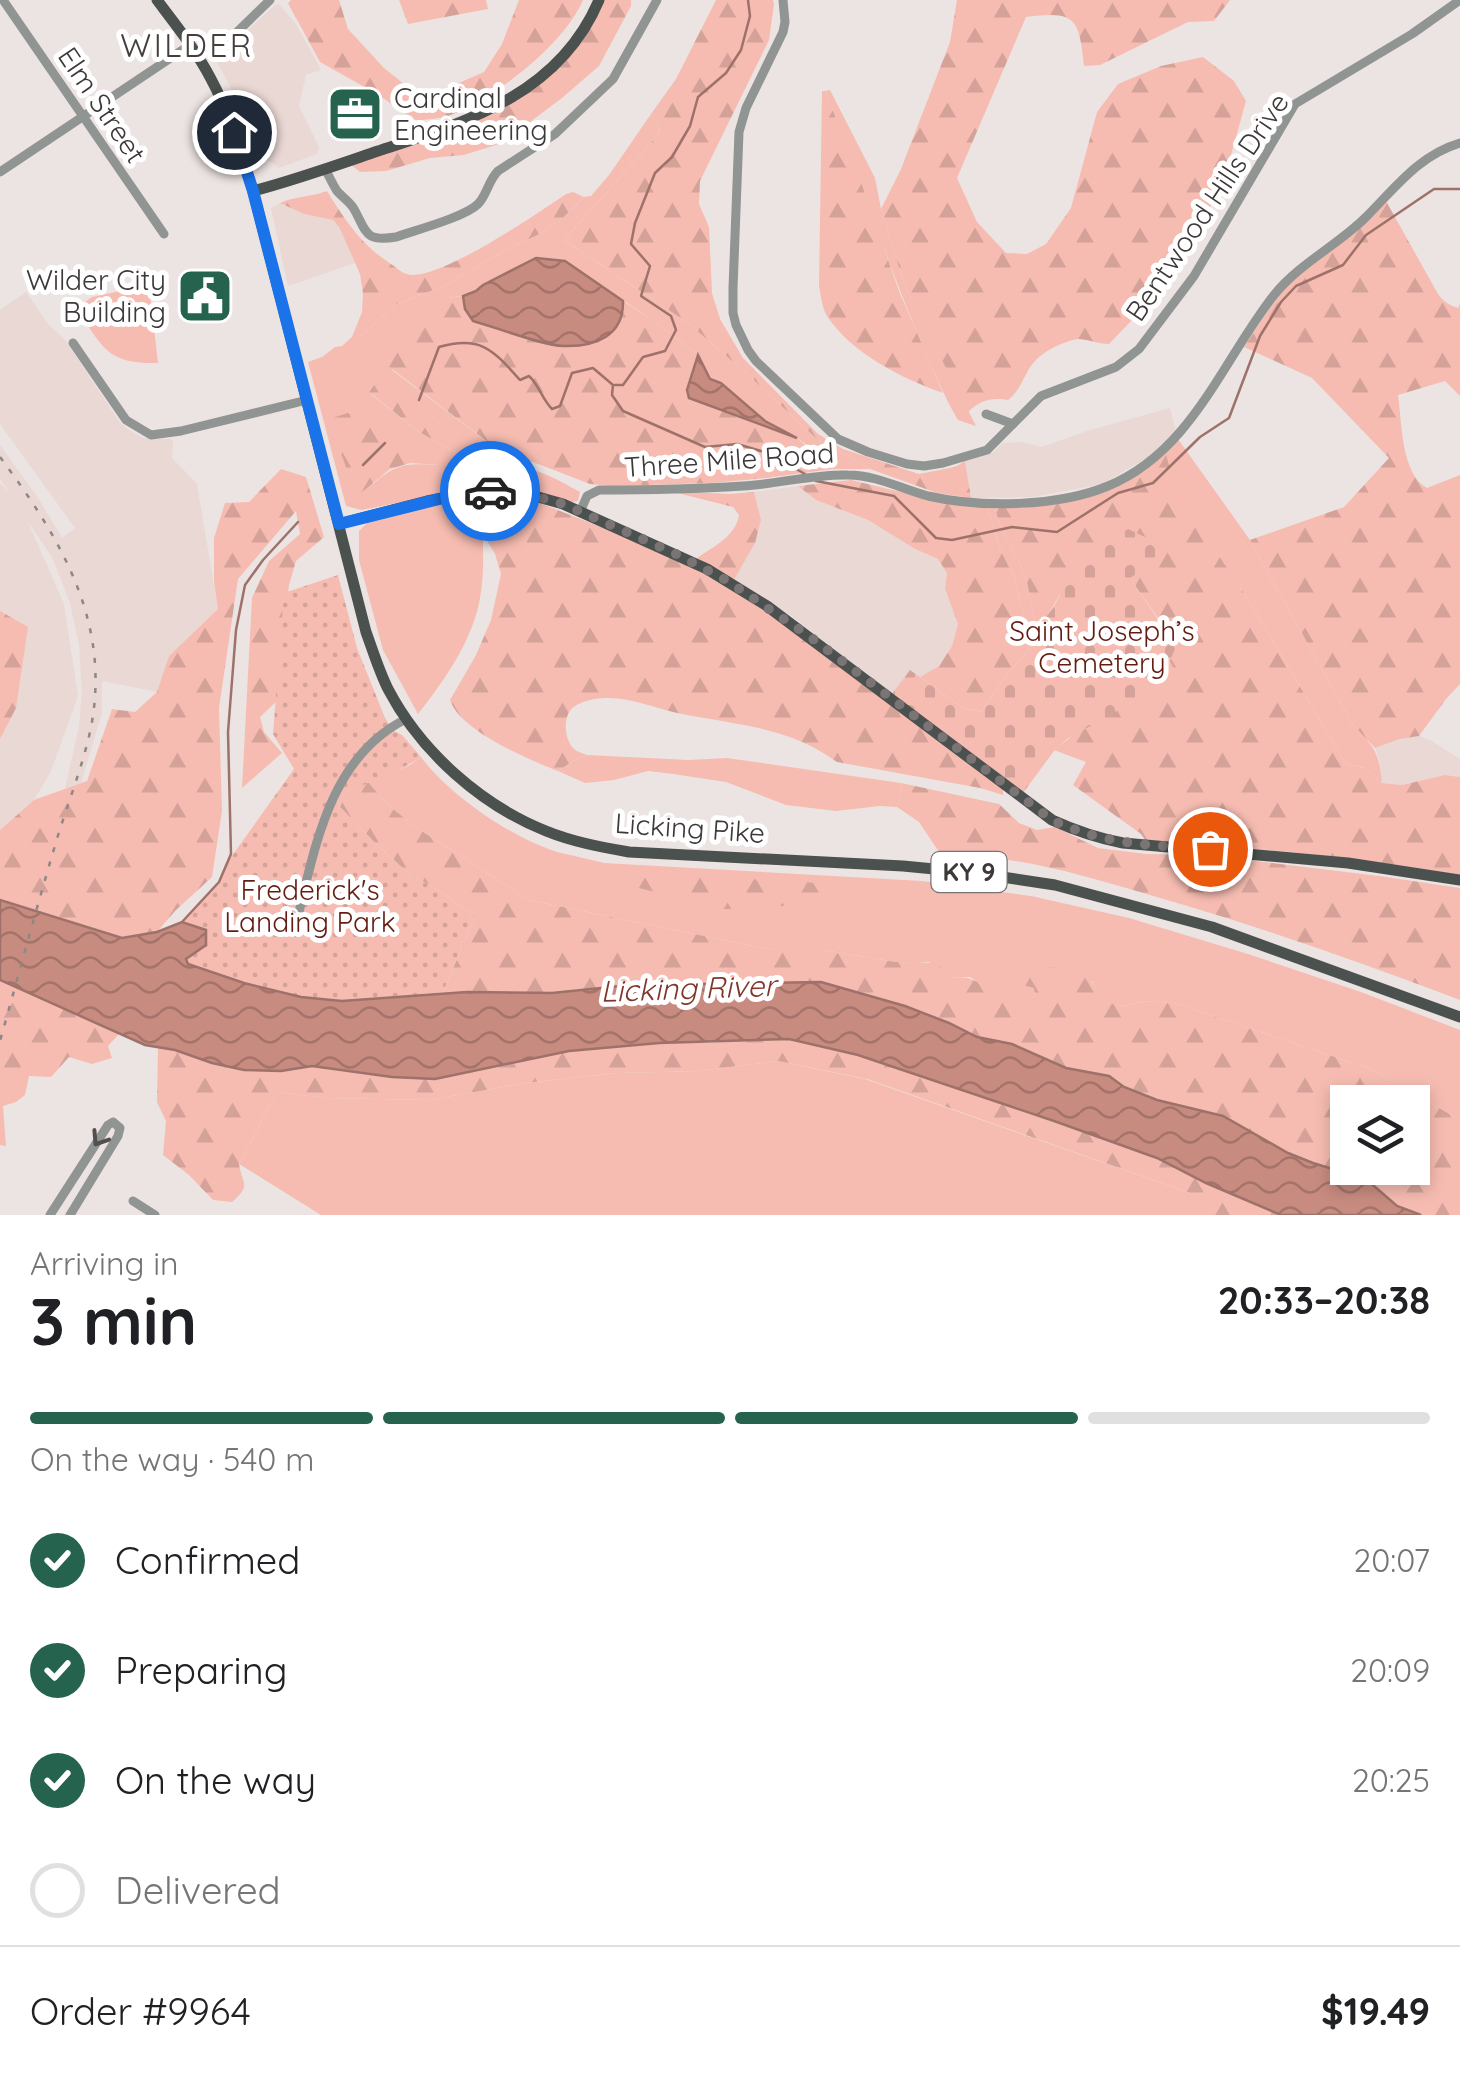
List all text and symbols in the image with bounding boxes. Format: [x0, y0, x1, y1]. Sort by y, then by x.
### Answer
district label: WILDER [120, 25, 254, 65]
street label: Elm Street [51, 40, 154, 169]
place label: Cardinal Engineering [394, 80, 548, 147]
office icon: Cardinal Engineering [325, 84, 385, 144]
street label: Bentwood Hills Drive [1117, 86, 1296, 327]
pin [192, 90, 277, 175]
icon: home [207, 105, 262, 160]
place label: Wilder City Building [26, 262, 166, 329]
public building icon: Wilder City Building [175, 266, 235, 326]
street label: Three Mile Road [623, 435, 835, 484]
courier [440, 441, 540, 541]
icon: car [463, 464, 518, 519]
park label: Saint Joseph’s Cemetery [1009, 613, 1195, 680]
street label: Licking Pike [614, 805, 766, 850]
pin [1168, 807, 1253, 892]
icon: bag [1183, 822, 1238, 877]
road number: KY 9 [932, 852, 1006, 892]
park label: Frederick's Landing Park [224, 872, 396, 939]
water label: Licking River [600, 966, 780, 1010]
map controls [1330, 1085, 1430, 1185]
button: layers [1330, 1085, 1430, 1185]
one-way arrow [93, 1128, 111, 1147]
text: Arriving in [30, 1243, 179, 1283]
text: 20:33–20:38 [1218, 1276, 1430, 1324]
text: 3 min [30, 1280, 197, 1361]
text: On the way · 540 m [30, 1439, 314, 1479]
icon: check [30, 1533, 85, 1588]
text: Confirmed [115, 1536, 300, 1584]
text: 20:07 [1354, 1540, 1430, 1580]
icon: check [30, 1643, 85, 1698]
text: Preparing [115, 1646, 287, 1694]
text: 20:09 [1350, 1650, 1430, 1690]
icon: check [30, 1753, 85, 1808]
text: On the way [115, 1756, 316, 1804]
text: 20:25 [1352, 1760, 1430, 1800]
text: Delivered [115, 1866, 281, 1914]
text: Order #9964 [30, 1987, 251, 2035]
text: $19.49 [1321, 1987, 1430, 2035]

